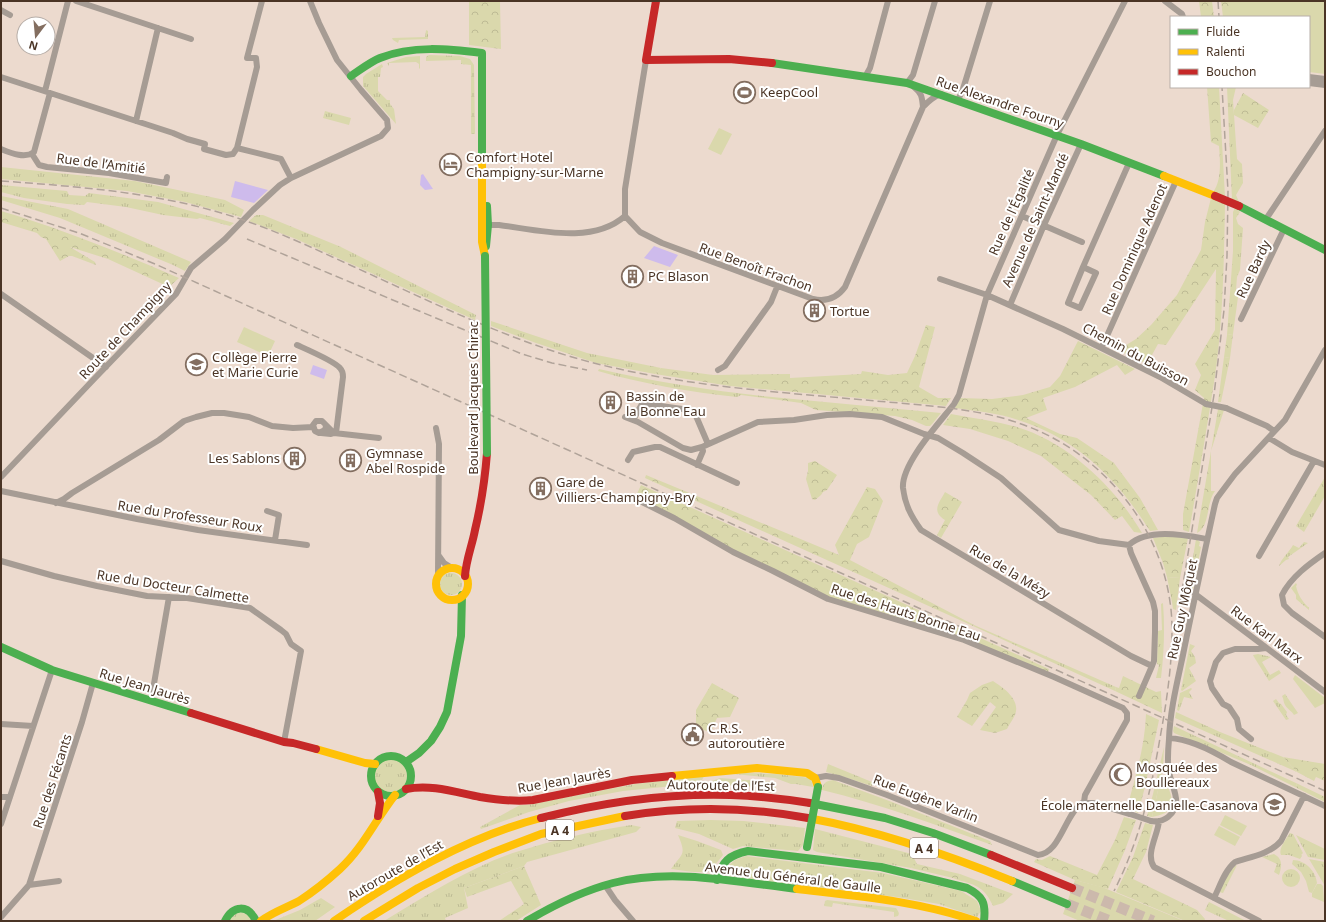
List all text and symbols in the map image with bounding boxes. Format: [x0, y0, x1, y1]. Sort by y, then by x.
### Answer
north arrow [16, 16, 56, 56]
legend [1170, 16, 1310, 88]
text: Fluide [1206, 23, 1240, 40]
text: N [27, 38, 39, 55]
text: Ralenti [1206, 43, 1245, 60]
text: Bouchon [1206, 63, 1256, 80]
street label: Rue Alexandre Fourny [934, 72, 1067, 132]
sports icon: KeepCool [731, 79, 757, 105]
place label: KeepCool [760, 83, 818, 101]
place label: Comfort Hotel Champigny-sur-Marne [466, 148, 604, 181]
street label: Rue de l’Amitié [56, 149, 146, 177]
street label: Avenue de Saint-Mandé [997, 150, 1073, 290]
hotel icon: Comfort Hotel Champigny-sur-Marne [438, 151, 464, 177]
street label: Rue de l'Égalité [984, 166, 1038, 258]
street label: Rue Dominique Adenot [1097, 180, 1171, 318]
street label: Rue Bardy [1232, 237, 1274, 301]
street label: Rue Benoît Frachon [697, 238, 815, 296]
building icon: PC Blason [619, 263, 645, 289]
place label: PC Blason [648, 267, 709, 285]
street label: Route de Champigny [75, 277, 175, 383]
building icon: Tortue [802, 298, 828, 324]
place label: Tortue [830, 302, 870, 320]
street label: Chemin du Buisson [1080, 318, 1192, 390]
street label: Boulevard Jacques Chirac [464, 321, 482, 475]
place label: Collège Pierre et Marie Curie [212, 348, 298, 381]
school or university icon: Collège Pierre et Marie Curie [184, 351, 210, 377]
place label: Bassin de la Bonne Eau [626, 387, 706, 420]
building icon: Bassin de la Bonne Eau [597, 390, 623, 416]
place label: Gymnase Abel Rospide [366, 444, 445, 477]
building icon: Les Sablons [282, 445, 308, 471]
building icon: Gymnase Abel Rospide [337, 447, 363, 473]
place label: Les Sablons [208, 449, 280, 467]
place label: Gare de Villiers-Champigny-Bry [556, 473, 695, 506]
building icon: Gare de Villiers-Champigny-Bry [527, 476, 553, 502]
street label: Rue du Professeur Roux [116, 496, 264, 536]
street label: Rue de la Mézy [966, 540, 1054, 602]
street label: Rue Guy Môquet [1163, 557, 1201, 661]
street label: Rue du Docteur Calmette [96, 565, 250, 607]
street label: Rue des Hauts Bonne Eau [829, 579, 983, 645]
street label: Rue Karl Marx [1227, 601, 1307, 667]
street label: Rue Jean Jaurès [97, 664, 193, 708]
place label: C.R.S. autoroutière [708, 719, 785, 752]
public building icon: C.R.S. autoroutière [679, 722, 705, 748]
street label: Rue des Fécants [28, 731, 76, 831]
place label: Mosquée des Boullereaux [1136, 758, 1218, 791]
mosque icon: Mosquée des Boullereaux [1107, 761, 1133, 787]
street label: Rue Jean Jaurès [516, 763, 612, 797]
street label: Rue Eugène Varlin [871, 770, 981, 826]
street label: Autoroute de l’Est [667, 775, 775, 795]
school or university icon: École maternelle Danielle-Casanova [1261, 792, 1287, 818]
place label: École maternelle Danielle-Casanova [1041, 796, 1258, 814]
road number: A 4 [546, 820, 574, 840]
street label: Autoroute de l’Est [344, 835, 446, 905]
road number: A 4 [910, 838, 938, 858]
street label: Avenue du Général de Gaulle [704, 857, 882, 897]

